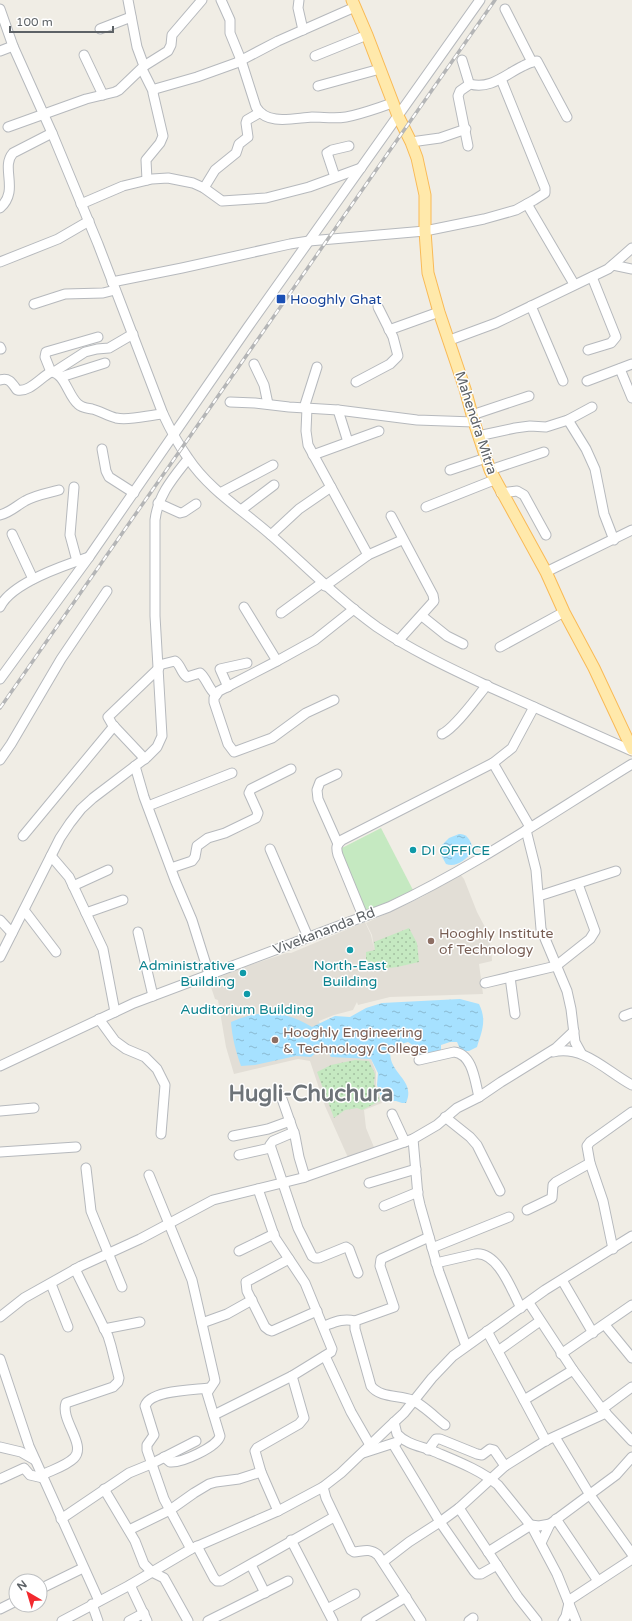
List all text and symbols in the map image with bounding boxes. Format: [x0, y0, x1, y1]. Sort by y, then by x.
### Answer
scale bar [10, 8, 113, 34]
text: 100 m [16, 15, 53, 29]
place label: Hooghly Ghat [290, 291, 382, 308]
marker: Hooghly Ghat [275, 293, 287, 305]
street label: Mahendra Mitra [451, 369, 501, 477]
place label: DI OFFICE [421, 842, 490, 859]
marker: DI OFFICE [408, 845, 418, 855]
street label: Vivekananda Rd [271, 904, 377, 958]
place label: Hooghly Institute of Technology [439, 925, 553, 958]
marker: Hooghly Institute of Technology [426, 936, 436, 946]
marker: North-East Building [345, 945, 355, 955]
place label: Administrative Building [138, 957, 235, 990]
place label: North-East Building [313, 957, 387, 990]
marker: Administrative Building [238, 968, 248, 978]
marker: Auditorium Building [242, 989, 252, 999]
place label: Auditorium Building [180, 1001, 314, 1018]
place label: Hooghly Engineering & Technology College [283, 1024, 427, 1057]
marker: Hooghly Engineering & Technology College [270, 1035, 280, 1045]
district label: Hugli-Chuchura [229, 1081, 393, 1107]
north arrow [8, 1573, 48, 1613]
text: N [15, 1578, 30, 1593]

